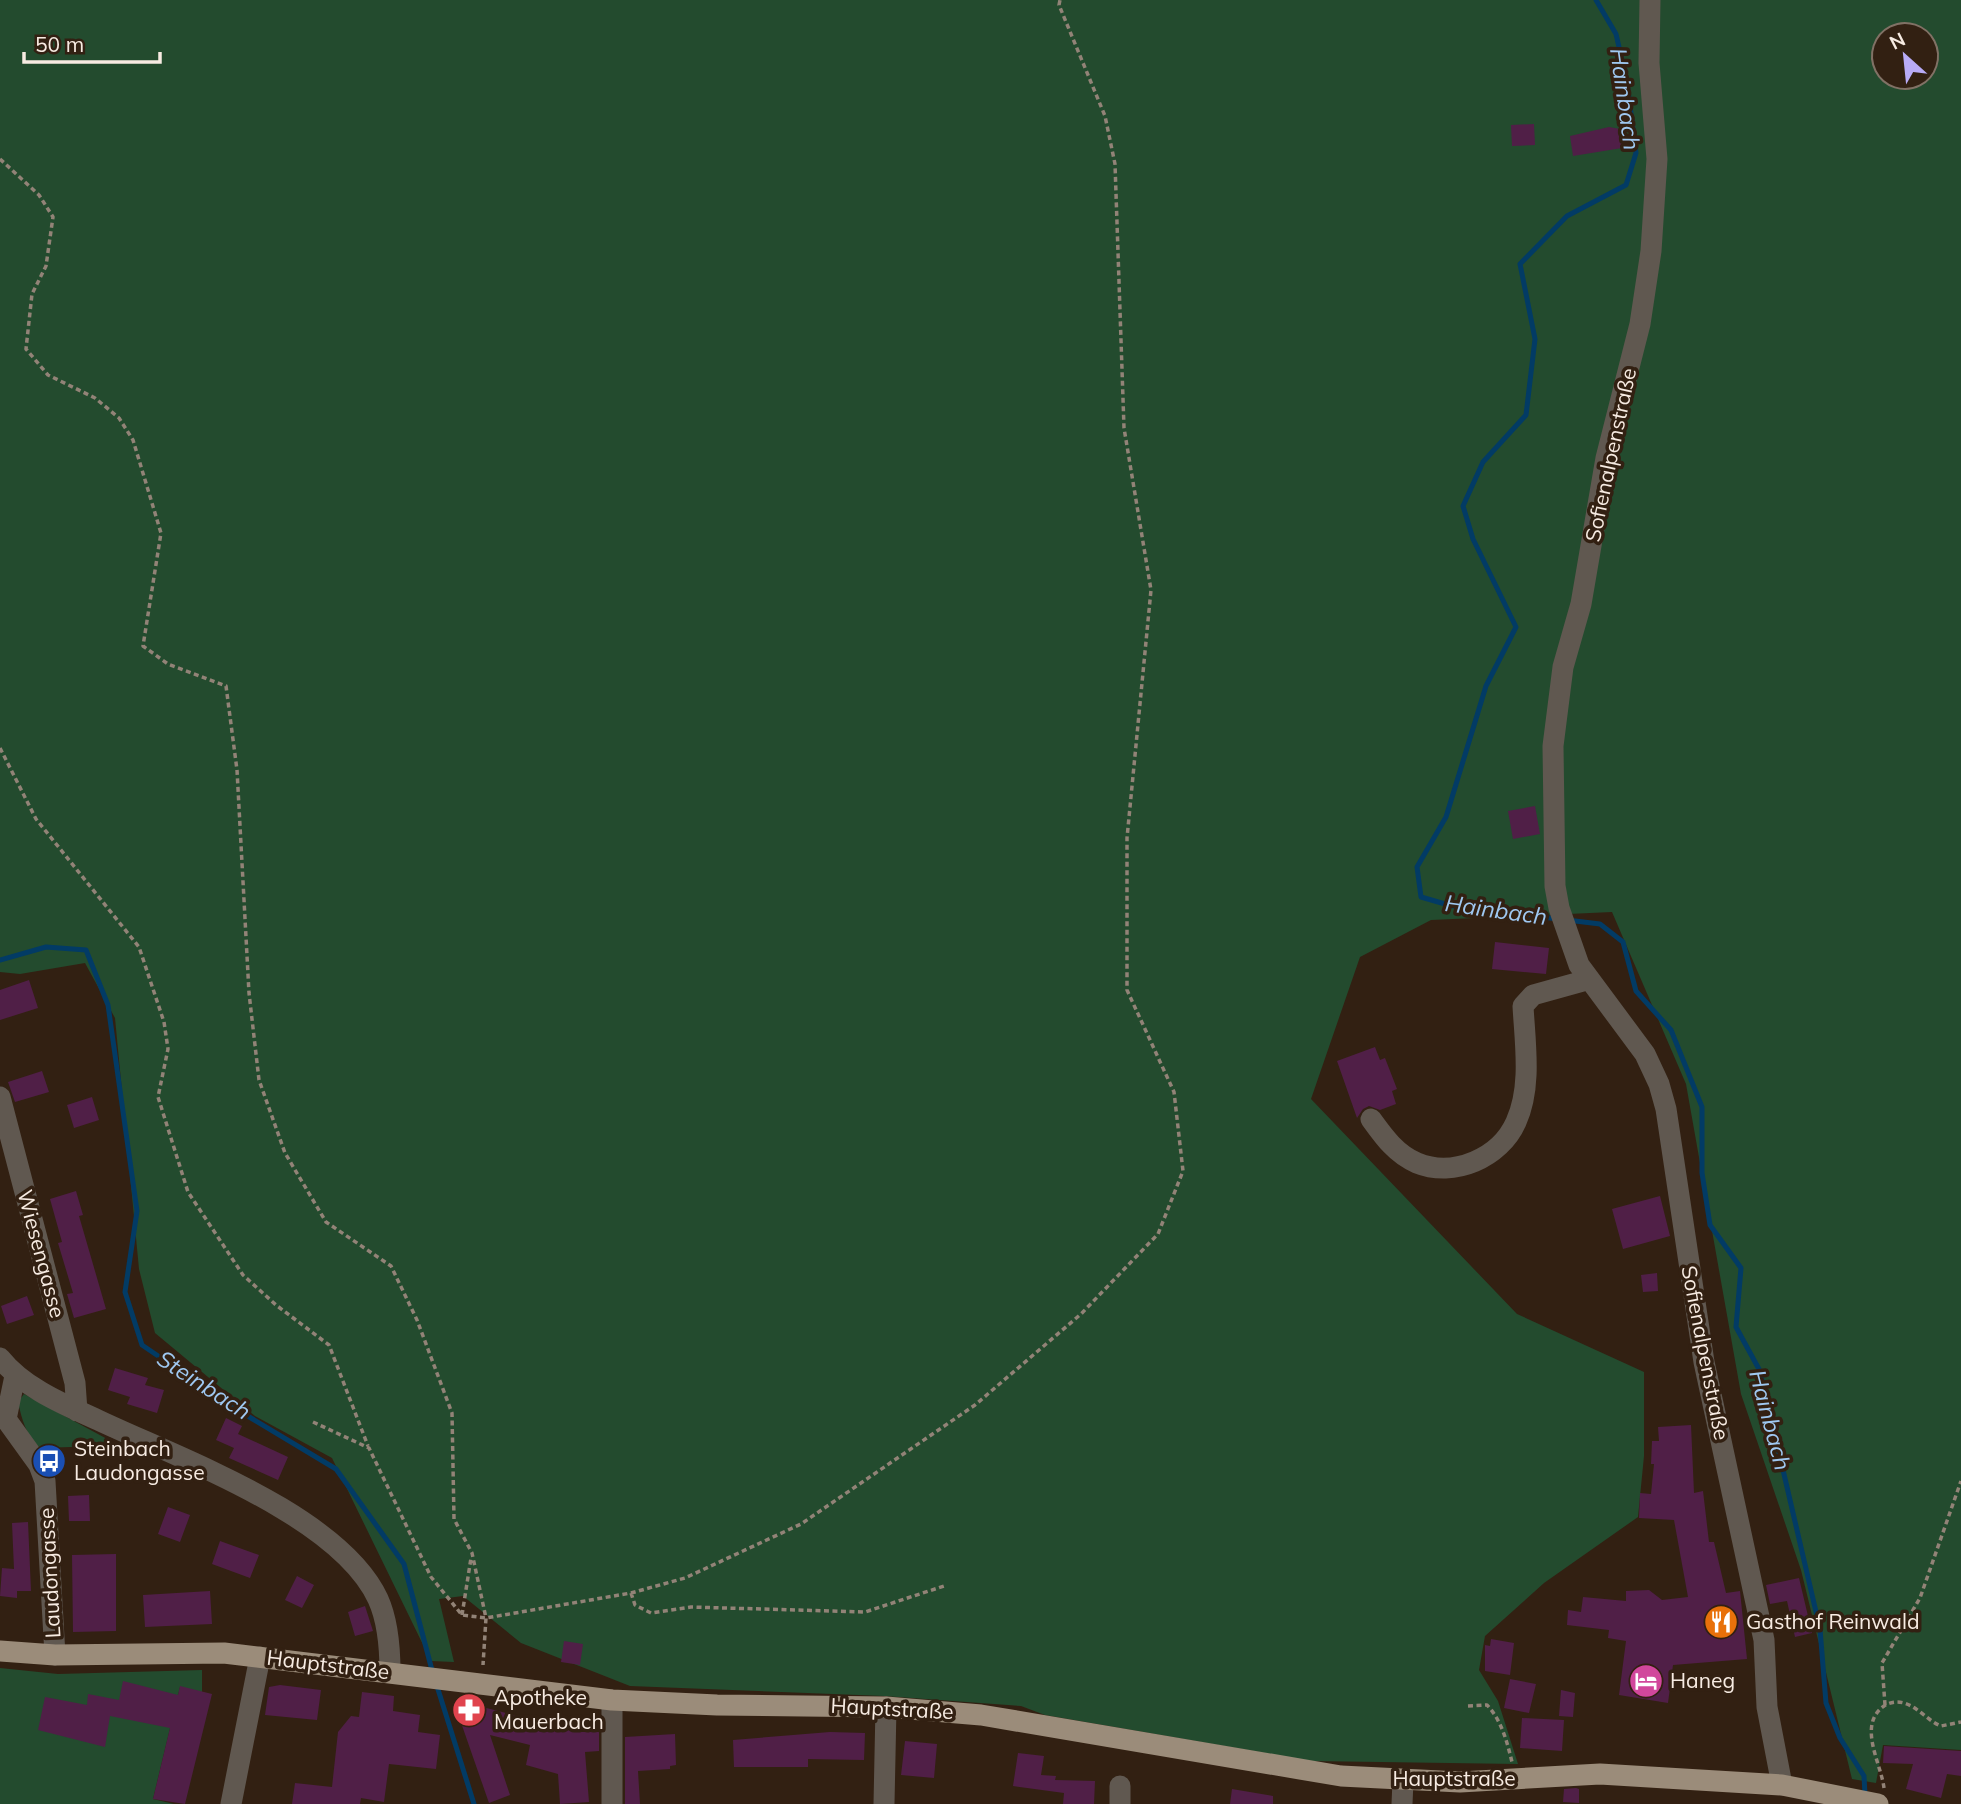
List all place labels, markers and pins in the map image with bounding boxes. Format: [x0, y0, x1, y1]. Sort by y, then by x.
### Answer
place label: Steinbach Laudongasse [74, 1435, 205, 1485]
bus stop icon: Steinbach Laudongasse [30, 1442, 68, 1480]
restaurant icon: Gasthof Reinwald [1702, 1603, 1740, 1641]
place label: Gasthof Reinwald [1746, 1608, 1920, 1634]
hotel icon: Haneg [1627, 1662, 1665, 1700]
place label: Haneg [1670, 1667, 1735, 1693]
place label: Apotheke Mauerbach [494, 1684, 604, 1734]
pharmacy icon: Apotheke Mauerbach [450, 1691, 488, 1729]

